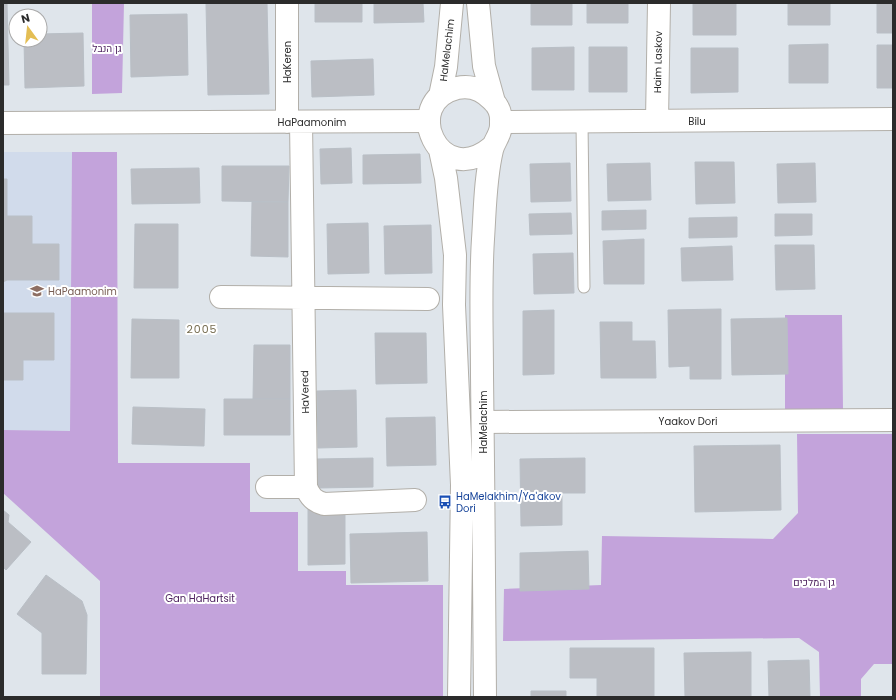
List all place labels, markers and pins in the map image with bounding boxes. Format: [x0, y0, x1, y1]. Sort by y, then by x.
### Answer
school or university icon: HaPaamonim [29, 283, 45, 299]
place label: HaPaamonim [48, 284, 117, 299]
place label: HaMelakhim/Ya'akov Dori [456, 489, 561, 516]
bus stop icon: HaMelakhim/Ya'akov Dori [437, 494, 453, 510]

